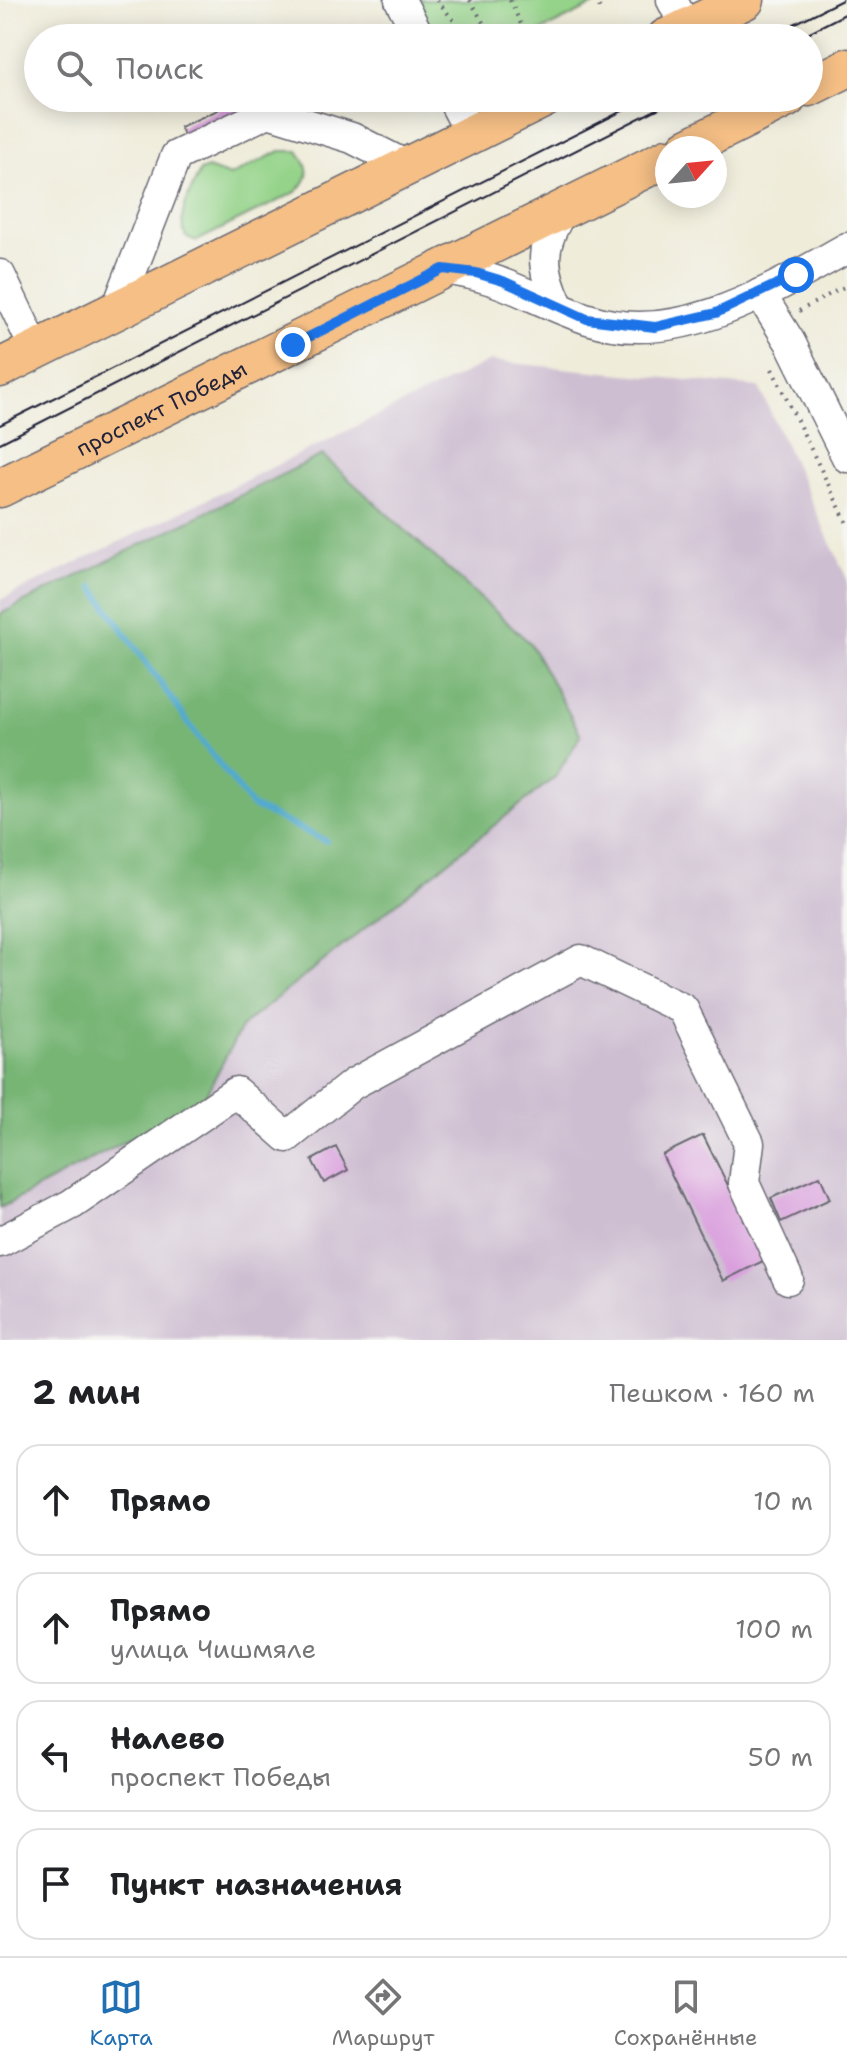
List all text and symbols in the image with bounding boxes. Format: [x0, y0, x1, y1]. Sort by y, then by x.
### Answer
search box [24, 24, 823, 112]
icon: search [52, 46, 96, 90]
text: Поиск [116, 48, 204, 89]
north arrow [655, 136, 727, 208]
route start [778, 257, 814, 293]
route end [275, 327, 311, 363]
street label: проспект Победы [71, 354, 252, 463]
text: 2 мин [32, 1369, 141, 1415]
text: Пешком · 160 m [609, 1375, 815, 1410]
icon: ahead [34, 1478, 78, 1522]
text: Прямо [110, 1480, 211, 1521]
text: 10 m [753, 1483, 813, 1518]
text: Прямо [110, 1590, 211, 1631]
icon: ahead [34, 1606, 78, 1650]
text: 100 m [735, 1611, 813, 1646]
text: улица Чишмяле [110, 1631, 316, 1666]
text: Налево [110, 1718, 225, 1759]
icon: left [34, 1734, 78, 1778]
text: 50 m [748, 1739, 813, 1774]
text: проспект Победы [110, 1759, 331, 1794]
icon: arrive [34, 1862, 78, 1906]
text: Пункт назначения [110, 1864, 402, 1905]
tab: Карта [90, 1975, 153, 2052]
tab: Маршрут [332, 1975, 434, 2052]
tab: Сохранённые [614, 1975, 757, 2052]

